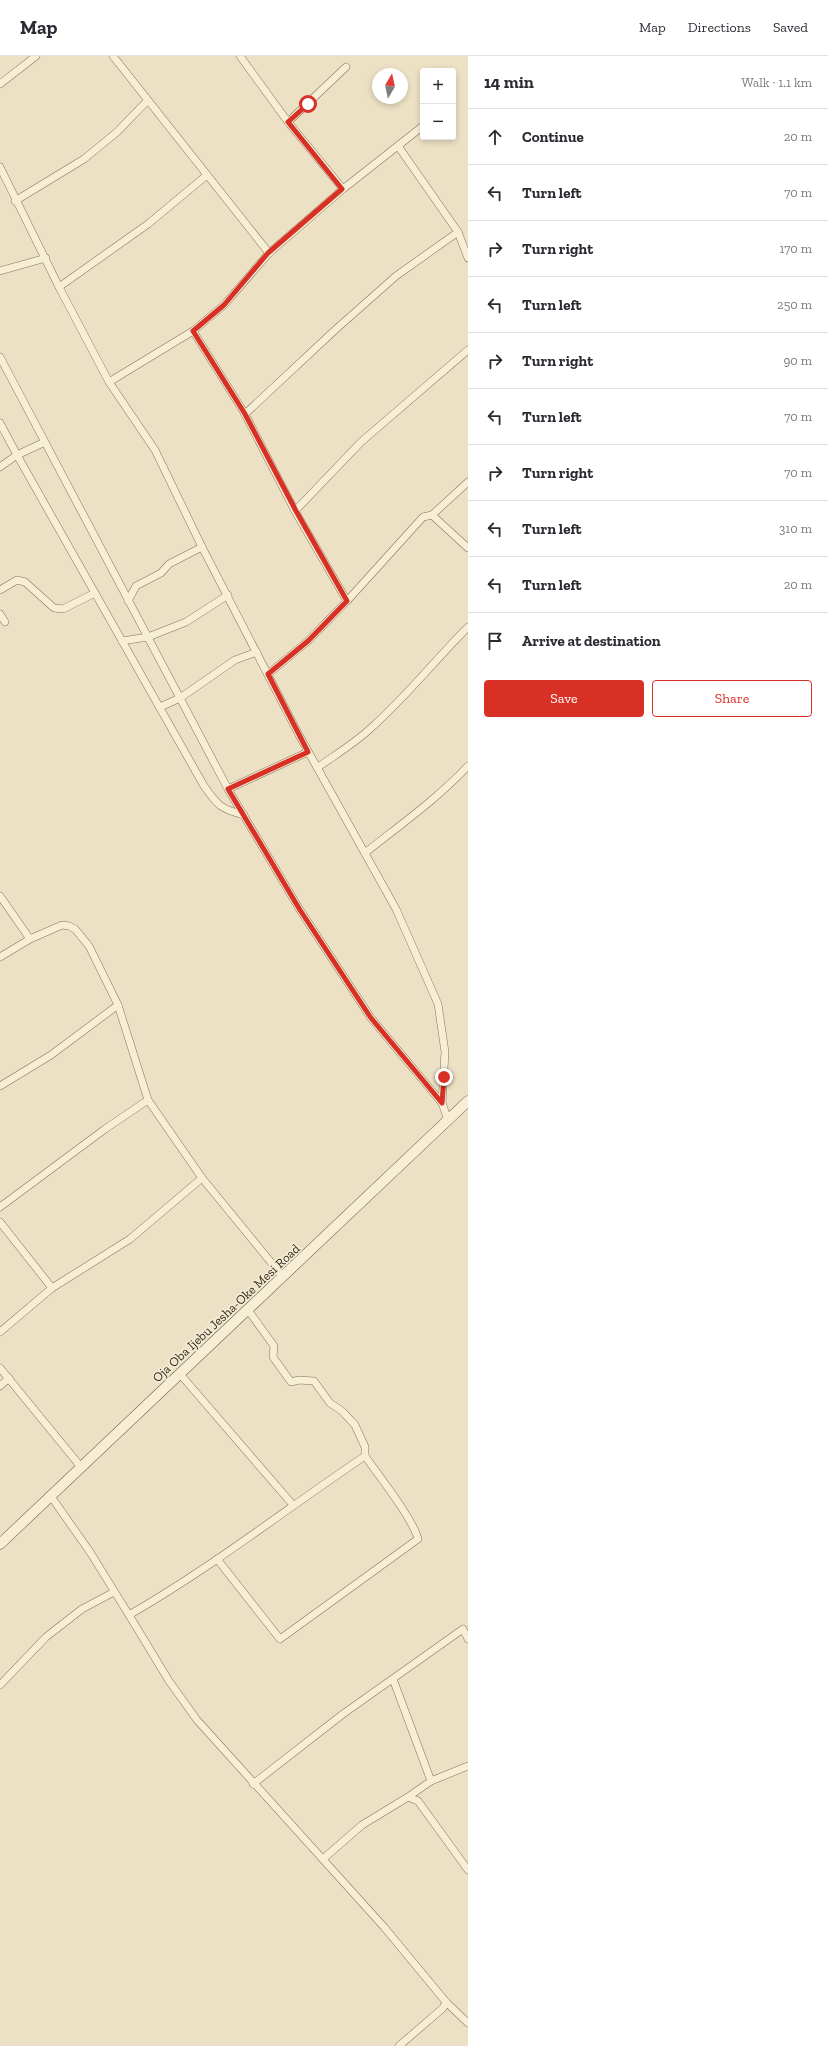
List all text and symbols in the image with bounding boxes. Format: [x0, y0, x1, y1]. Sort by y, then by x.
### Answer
text: Map [20, 16, 57, 39]
text: Map [639, 19, 666, 36]
text: Directions [688, 19, 751, 36]
text: Saved [773, 19, 808, 36]
north arrow [372, 68, 408, 104]
map controls [420, 68, 456, 140]
button: + [420, 68, 456, 104]
text: 14 min [484, 72, 534, 92]
text: Walk · 1.1 km [742, 75, 812, 90]
route start [299, 95, 317, 113]
button: − [420, 104, 456, 140]
icon: ahead [484, 126, 506, 148]
text: Continue [522, 128, 584, 146]
text: 20 m [784, 129, 812, 144]
icon: left [484, 182, 506, 204]
text: Turn left [522, 184, 582, 202]
text: 70 m [784, 185, 812, 200]
icon: right [484, 238, 506, 260]
text: Turn right [522, 240, 593, 258]
text: 170 m [779, 241, 812, 256]
icon: left [484, 294, 506, 316]
text: Turn left [522, 296, 582, 314]
text: 250 m [777, 297, 812, 312]
icon: right [484, 350, 506, 372]
text: Turn right [522, 352, 593, 370]
text: 90 m [783, 353, 812, 368]
icon: left [484, 406, 506, 428]
text: Turn left [522, 408, 582, 426]
text: 70 m [784, 409, 812, 424]
icon: right [484, 462, 506, 484]
text: Turn right [522, 464, 593, 482]
text: 70 m [784, 465, 812, 480]
icon: left [484, 518, 506, 540]
text: Turn left [522, 520, 582, 538]
text: 310 m [779, 521, 812, 536]
icon: left [484, 574, 506, 596]
text: Turn left [522, 576, 582, 594]
text: 20 m [784, 577, 812, 592]
icon: arrive [484, 630, 506, 652]
text: Arrive at destination [522, 632, 661, 650]
button: Save [484, 680, 644, 717]
button: Share [652, 680, 812, 717]
route end [435, 1068, 453, 1086]
street label: Oja Oba Ijebu Jesha-Oke Mesi Road [149, 1241, 303, 1386]

